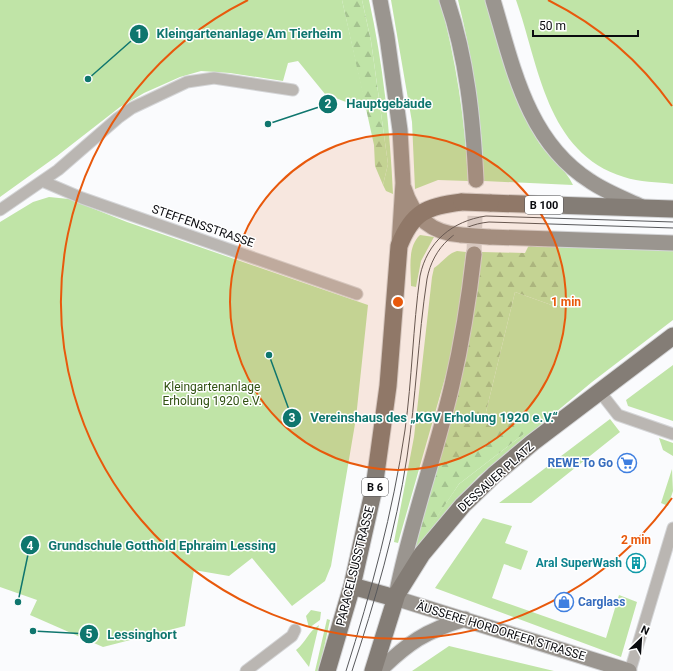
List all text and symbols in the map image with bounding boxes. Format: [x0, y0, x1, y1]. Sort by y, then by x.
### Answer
scale bar [533, 12, 638, 38]
text: 50 m [539, 19, 566, 33]
callout: Kleingartenanlage Am Tierheim [129, 21, 350, 46]
text: Kleingartenanlage Am Tierheim [157, 26, 341, 41]
text: 1 [136, 27, 142, 41]
callout: Hauptgebäude [318, 91, 440, 116]
text: Hauptgebäude [346, 96, 432, 111]
text: 2 [325, 97, 332, 111]
road number: B 100 [525, 196, 563, 214]
street label: STEFFENSSTRASSE [150, 202, 256, 250]
centre of rings [391, 295, 405, 309]
text: 1 min [551, 295, 581, 309]
park label: Kleingartenanlage Erholung 1920 e.V. [162, 380, 262, 408]
callout: Vereinshaus des „KGV Erholung 1920 e.V.“ [282, 405, 566, 430]
text: Vereinshaus des „KGV Erholung 1920 e.V.“ [310, 410, 558, 425]
text: 3 [289, 411, 296, 425]
street label: DESSAUER PLATZ [455, 439, 537, 515]
supermarket icon: REWE To Go [616, 452, 638, 474]
place label: REWE To Go [548, 456, 613, 470]
road number: B 6 [362, 478, 388, 496]
street label: PARACELSUSSTRASSE [333, 504, 377, 628]
callout: Grundschule Gotthold Ephraim Lessing [20, 533, 284, 558]
text: 2 min [621, 533, 651, 547]
text: Grundschule Gotthold Ephraim Lessing [48, 538, 276, 553]
text: 4 [27, 539, 34, 553]
building icon: Aral SuperWash [625, 552, 647, 574]
place label: Aral SuperWash [536, 556, 622, 570]
shop icon: Carglass [553, 591, 575, 613]
place label: Carglass [578, 595, 625, 609]
street label: ÄUSSERE HORDORFER STRASSE [415, 598, 588, 663]
north arrow [621, 619, 661, 659]
callout: Lessinghort [79, 622, 185, 647]
text: N [639, 623, 651, 638]
text: 5 [86, 627, 93, 641]
text: Lessinghort [107, 627, 177, 642]

